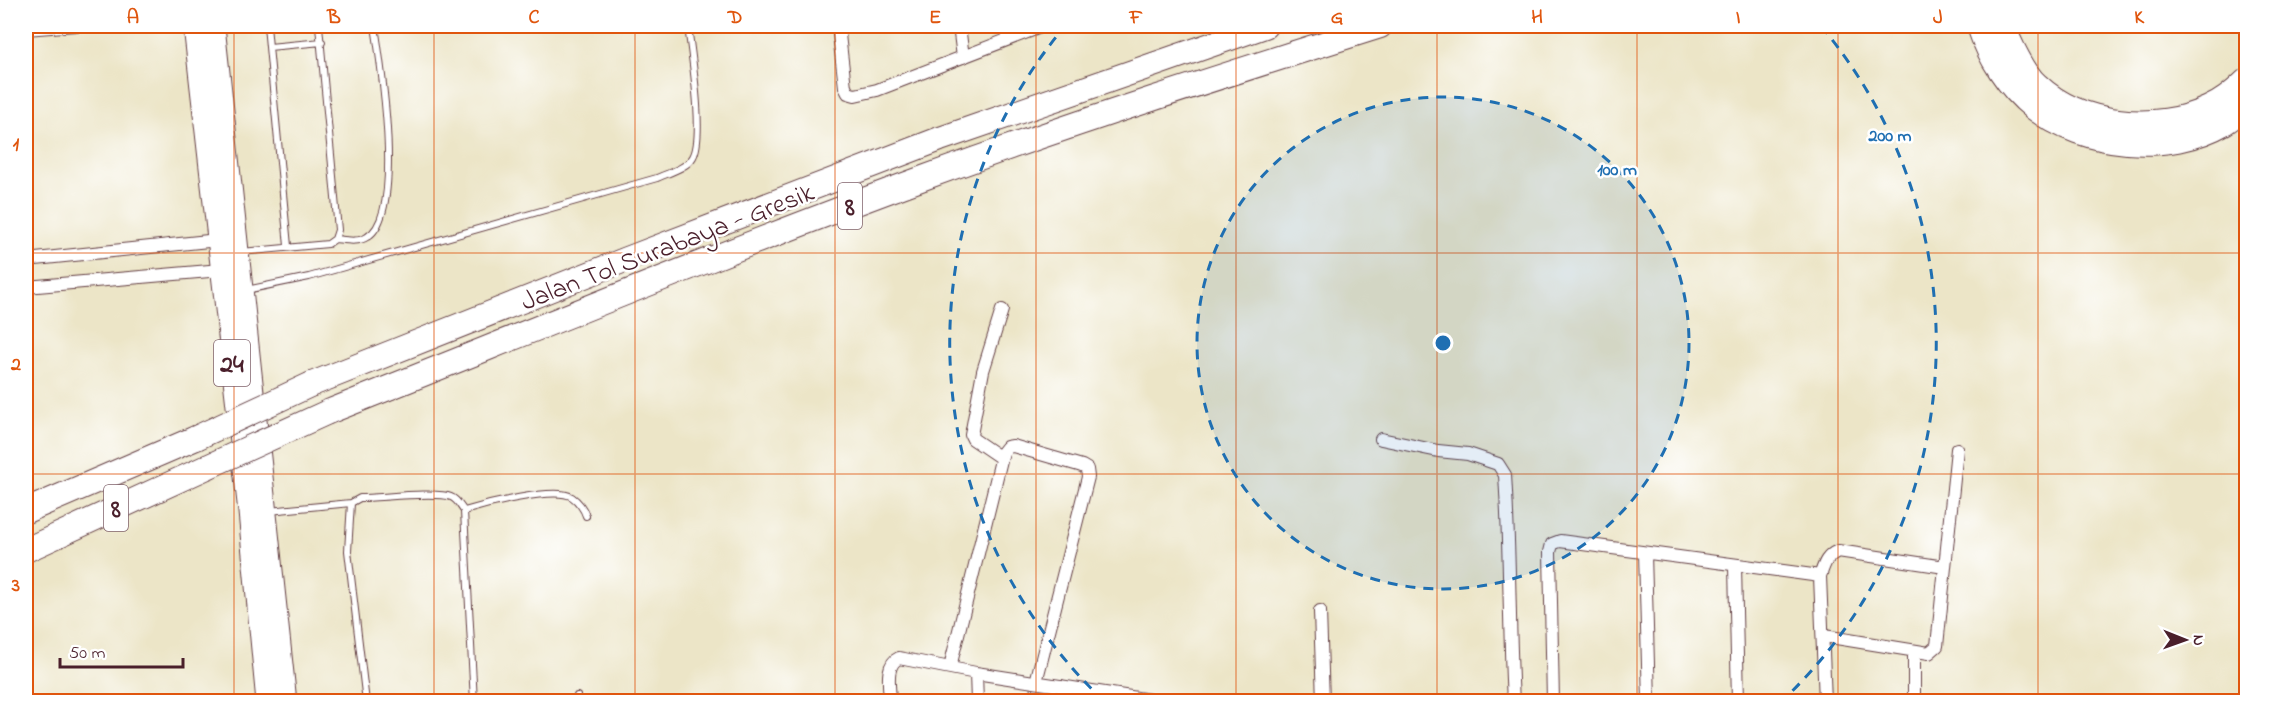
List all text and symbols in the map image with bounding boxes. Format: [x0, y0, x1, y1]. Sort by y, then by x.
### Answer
text: A [127, 4, 139, 33]
text: B [326, 4, 341, 33]
text: C [529, 4, 540, 33]
text: D [727, 4, 742, 33]
text: E [929, 4, 941, 33]
text: F [1129, 4, 1143, 33]
text: G [1331, 4, 1344, 33]
text: H [1531, 4, 1543, 33]
text: I [1736, 4, 1741, 33]
text: J [1933, 4, 1943, 33]
text: K [2134, 4, 2145, 33]
text: 200 m [1868, 124, 1912, 150]
text: 1 [13, 131, 20, 160]
text: 100 m [1597, 158, 1637, 184]
street label: Jalan Tol Surabaya - Gresik [516, 174, 820, 322]
road number: 8 [838, 183, 862, 229]
centre of rings [1433, 333, 1453, 353]
road number: 24 [214, 340, 250, 386]
text: 2 [10, 351, 21, 380]
road number: 8 [104, 485, 128, 531]
text: 3 [11, 572, 20, 601]
north arrow [2155, 610, 2215, 670]
scale bar [60, 631, 183, 669]
text: N [2186, 635, 2210, 646]
text: 50 m [69, 641, 106, 667]

